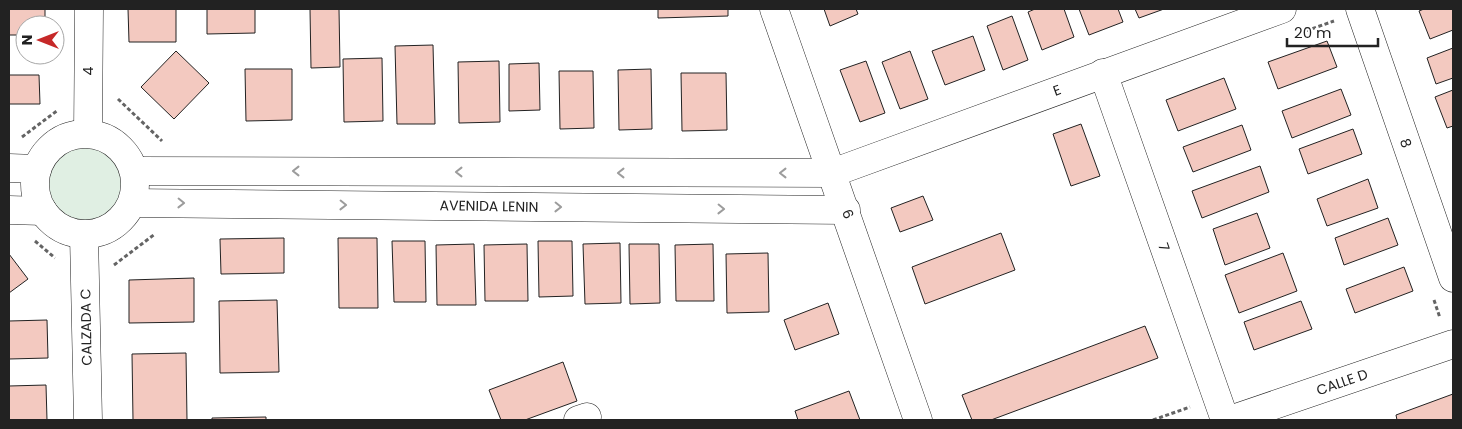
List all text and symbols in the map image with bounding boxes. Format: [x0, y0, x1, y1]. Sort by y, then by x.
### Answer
north arrow [15, 15, 65, 65]
scale bar [1287, 15, 1378, 47]
text: 20 m [1294, 22, 1332, 43]
text: N [17, 35, 37, 45]
street label: 4 [78, 66, 98, 75]
street label: E [1050, 79, 1064, 101]
street label: 8 [1395, 136, 1417, 151]
one-way arrow [292, 166, 300, 176]
one-way arrow [454, 167, 462, 177]
one-way arrow [617, 167, 625, 178]
one-way arrow [779, 168, 787, 178]
street label: AVENIDA LENIN [439, 195, 539, 217]
one-way arrow [178, 198, 185, 208]
one-way arrow [340, 200, 348, 210]
one-way arrow [555, 202, 563, 212]
one-way arrow [718, 204, 725, 214]
street label: 6 [837, 206, 859, 222]
street label: 7 [1153, 240, 1175, 254]
street label: CALZADA C [75, 288, 97, 366]
street label: CALLE D [1314, 364, 1370, 400]

